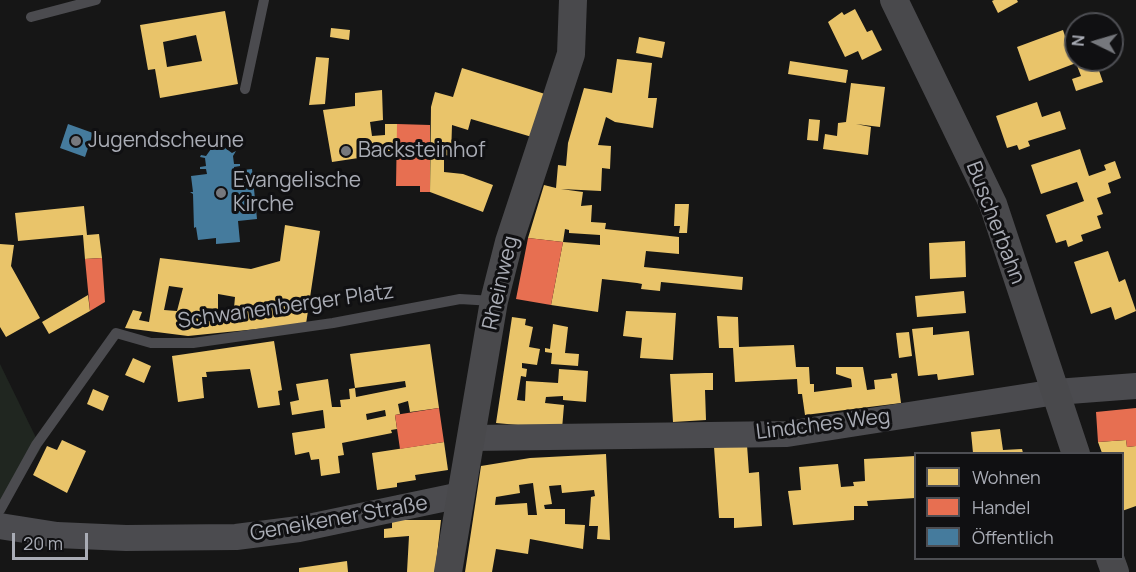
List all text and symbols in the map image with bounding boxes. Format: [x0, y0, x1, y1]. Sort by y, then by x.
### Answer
north arrow [1064, 12, 1124, 72]
text: N [1067, 34, 1090, 47]
place label: Jugendscheune [88, 128, 244, 154]
marker: Jugendscheune [69, 134, 83, 148]
place label: Backsteinhof [358, 138, 485, 164]
marker: Backsteinhof [339, 144, 353, 158]
street label: Buscherbahn [960, 158, 1030, 288]
place label: Evangelische Kirche [233, 168, 361, 218]
marker: Evangelische Kirche [214, 186, 228, 200]
street label: Rheinweg [478, 234, 524, 332]
street label: Schwanenberger Platz [176, 279, 396, 335]
street label: Lindches Weg [754, 404, 892, 446]
legend [914, 452, 1124, 560]
text: Wohnen [972, 465, 1041, 489]
street label: Geneikener Straße [248, 491, 430, 547]
text: Handel [972, 495, 1030, 519]
scale bar [15, 521, 92, 559]
text: Öffentlich [972, 525, 1054, 549]
text: 20 m [23, 531, 63, 555]

